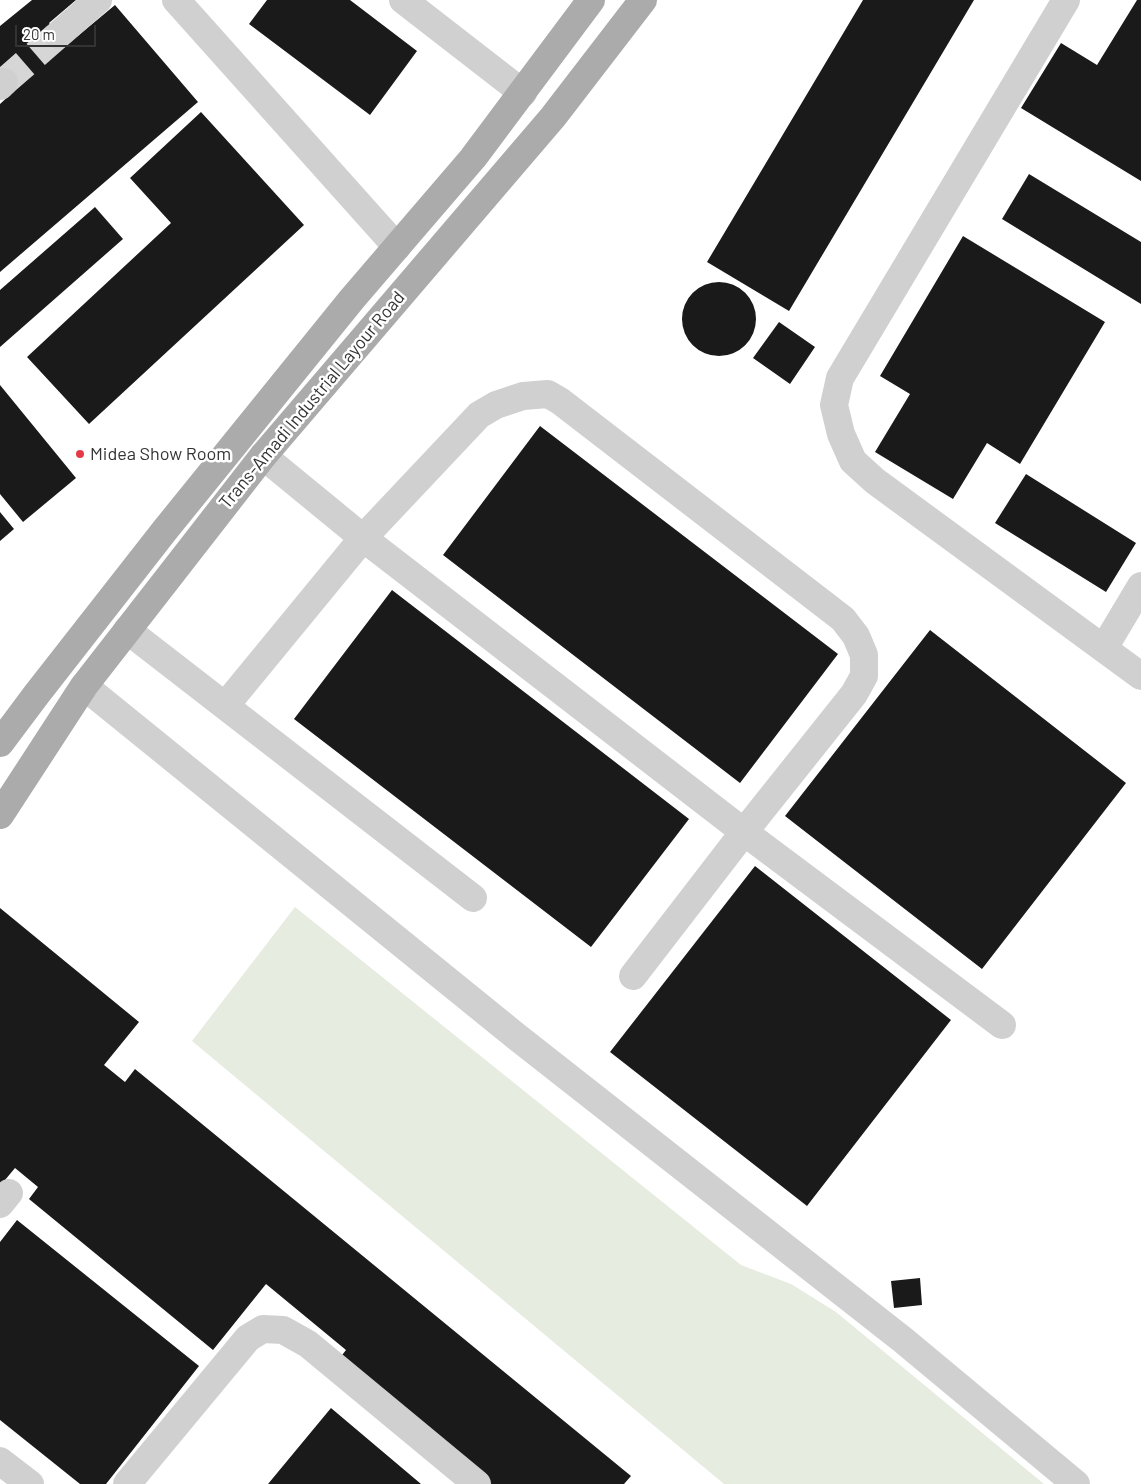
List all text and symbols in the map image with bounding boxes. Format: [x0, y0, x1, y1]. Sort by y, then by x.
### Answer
scale bar [18, 15, 99, 47]
text: 20 m [23, 25, 55, 43]
street label: Trans-Amadi Industrial Layour Road [215, 287, 409, 513]
place label: Midea Show Room [90, 443, 231, 465]
marker: Midea Show Room [74, 448, 86, 460]

